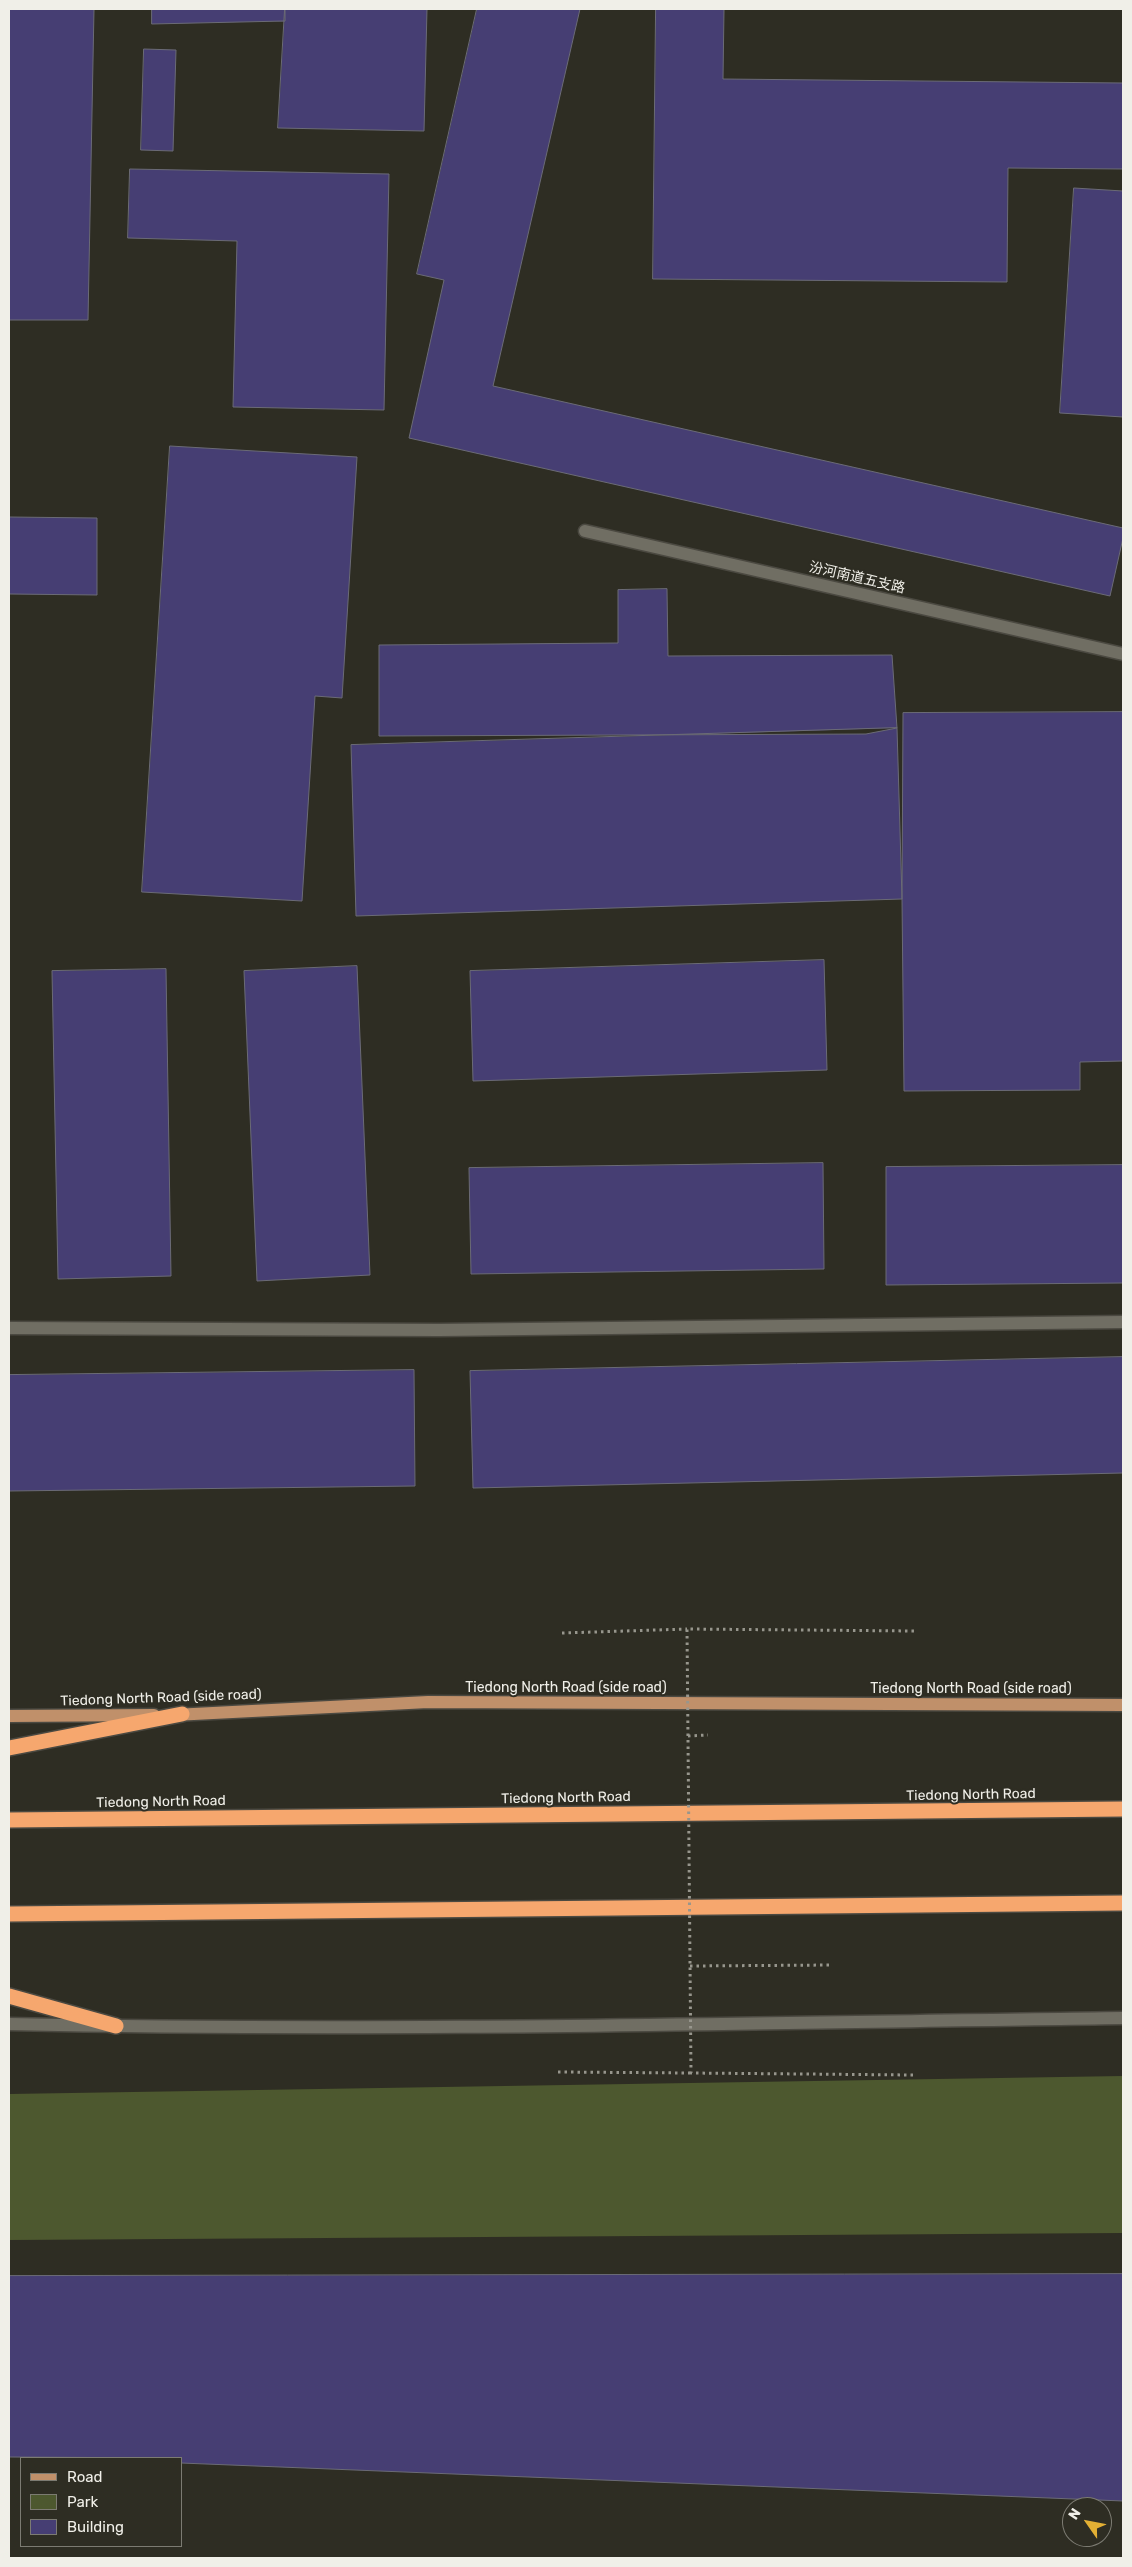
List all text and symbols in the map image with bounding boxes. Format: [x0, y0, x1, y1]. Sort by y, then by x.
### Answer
street label: 汾河南道五支路 [807, 559, 907, 597]
street label: Tiedong North Road (side road) [465, 1680, 667, 1696]
street label: Tiedong North Road (side road) [870, 1681, 1072, 1697]
street label: Tiedong North Road (side road) [60, 1686, 262, 1710]
street label: Tiedong North Road [906, 1785, 1036, 1805]
street label: Tiedong North Road [501, 1788, 631, 1808]
street label: Tiedong North Road [96, 1792, 226, 1812]
legend [20, 2457, 182, 2547]
text: Road [67, 2468, 103, 2486]
text: Park [67, 2493, 98, 2511]
north arrow [1062, 2497, 1112, 2547]
text: N [1065, 2505, 1085, 2523]
text: Building [67, 2518, 124, 2536]

